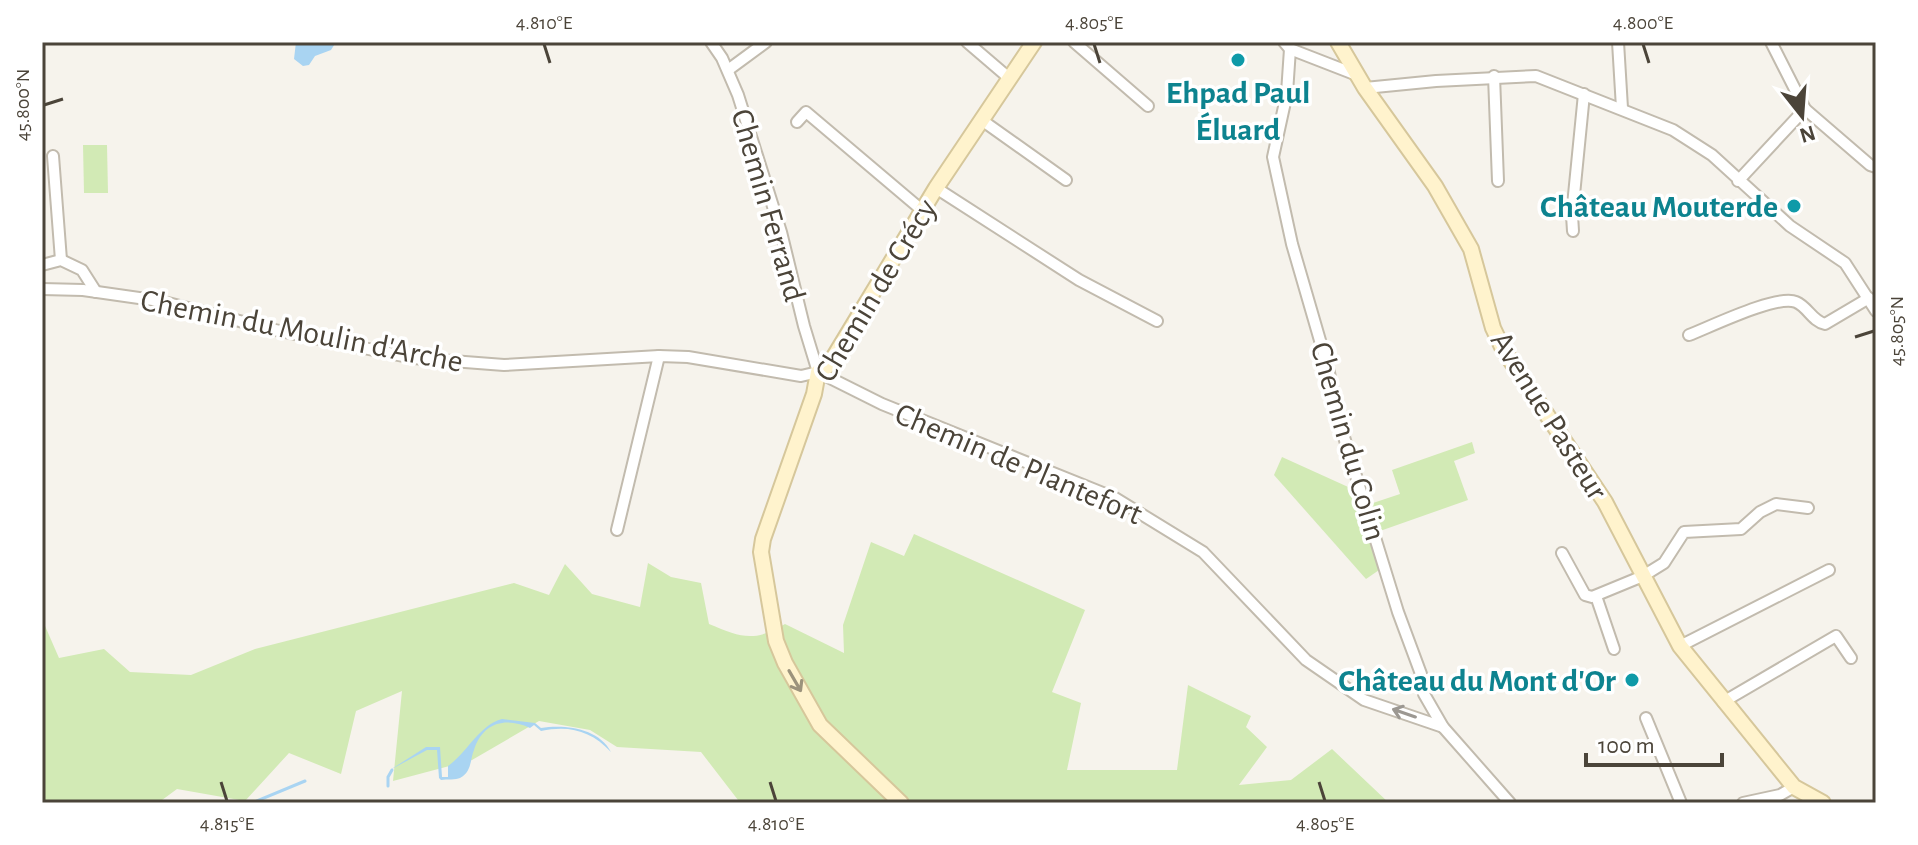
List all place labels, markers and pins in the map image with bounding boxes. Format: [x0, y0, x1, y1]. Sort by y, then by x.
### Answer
marker: Ehpad Paul Éluard [1229, 51, 1247, 69]
place label: Ehpad Paul Éluard [1166, 77, 1310, 146]
place label: Château Mouterde [1540, 191, 1778, 223]
marker: Château Mouterde [1785, 197, 1803, 215]
place label: Château du Mont d'Or [1338, 665, 1616, 697]
marker: Château du Mont d'Or [1623, 671, 1641, 689]

